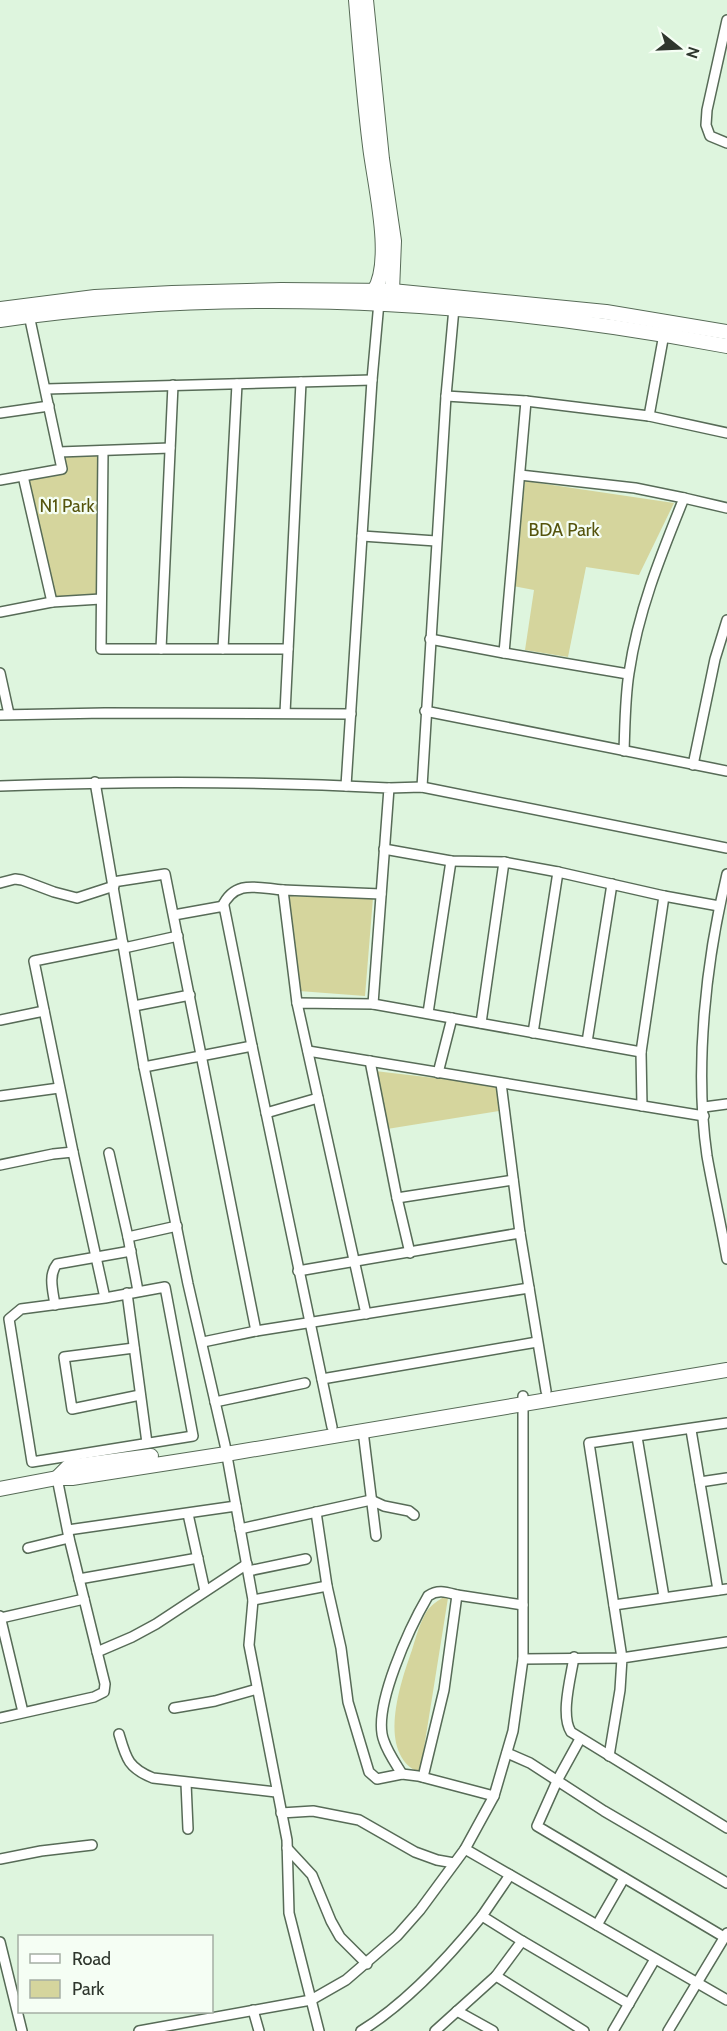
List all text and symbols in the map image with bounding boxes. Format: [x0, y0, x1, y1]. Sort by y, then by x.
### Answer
north arrow [649, 18, 709, 78]
text: N [682, 44, 704, 61]
park label: N1 Park [39, 495, 95, 517]
park label: BDA Park [528, 519, 601, 541]
legend [18, 1935, 213, 2013]
text: Road [72, 1948, 111, 1970]
text: Park [72, 1978, 105, 2000]

